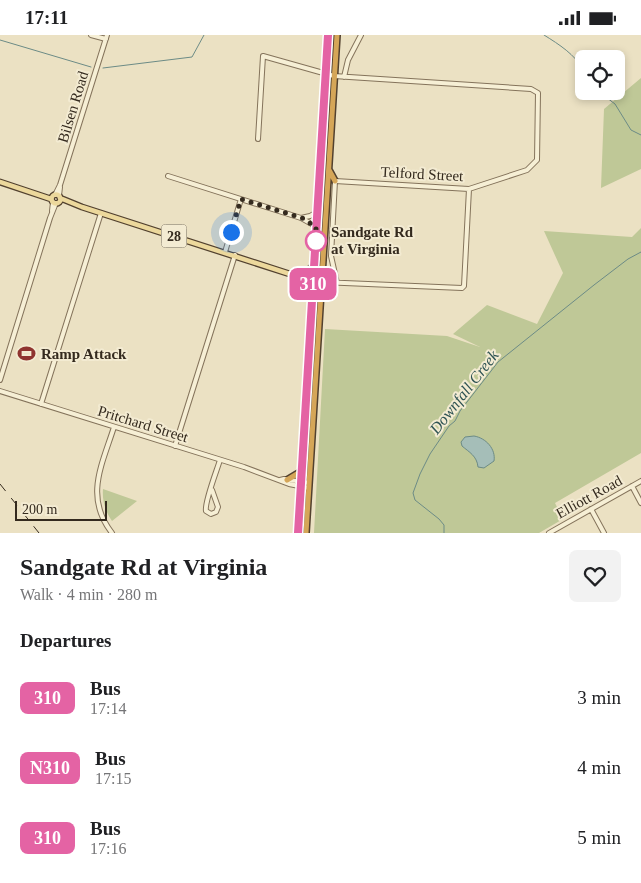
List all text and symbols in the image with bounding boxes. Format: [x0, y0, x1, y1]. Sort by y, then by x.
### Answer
text: 17:11 [25, 7, 68, 28]
map controls [575, 50, 625, 100]
button: locate [575, 50, 625, 100]
street label: Bilsen Road [55, 69, 92, 145]
street label: Telford Street [380, 164, 465, 184]
your location [219, 220, 244, 245]
place label: Sandgate Rd at Virginia [331, 224, 414, 257]
road number: 28 [162, 225, 186, 247]
marker: Sandgate Rd at Virginia [305, 230, 327, 252]
line badge: 310 [284, 268, 342, 300]
text: 310 [300, 274, 327, 294]
sports icon: Ramp Attack [17, 344, 37, 364]
place label: Ramp Attack [41, 346, 127, 362]
water label: Downfall Creek [426, 346, 503, 438]
street label: Pritchard Street [96, 403, 191, 446]
street label: Elliott Road [553, 472, 625, 522]
scale bar [15, 498, 108, 521]
text: 200 m [22, 502, 57, 517]
button: heart [569, 550, 621, 602]
text: Sandgate Rd at Virginia [20, 554, 267, 580]
text: Walk · 4 min · 280 m [20, 586, 157, 603]
text: Departures [20, 630, 111, 651]
text: Bus [90, 678, 121, 699]
text: 3 min [577, 687, 621, 708]
text: 310 [34, 688, 61, 708]
text: 17:14 [90, 700, 126, 717]
text: Bus [95, 748, 126, 769]
text: 4 min [577, 757, 621, 778]
text: N310 [30, 758, 70, 778]
text: 17:15 [95, 770, 131, 787]
text: Bus [90, 818, 121, 839]
text: 5 min [577, 827, 621, 848]
text: 310 [34, 828, 61, 848]
text: 17:16 [90, 840, 126, 857]

